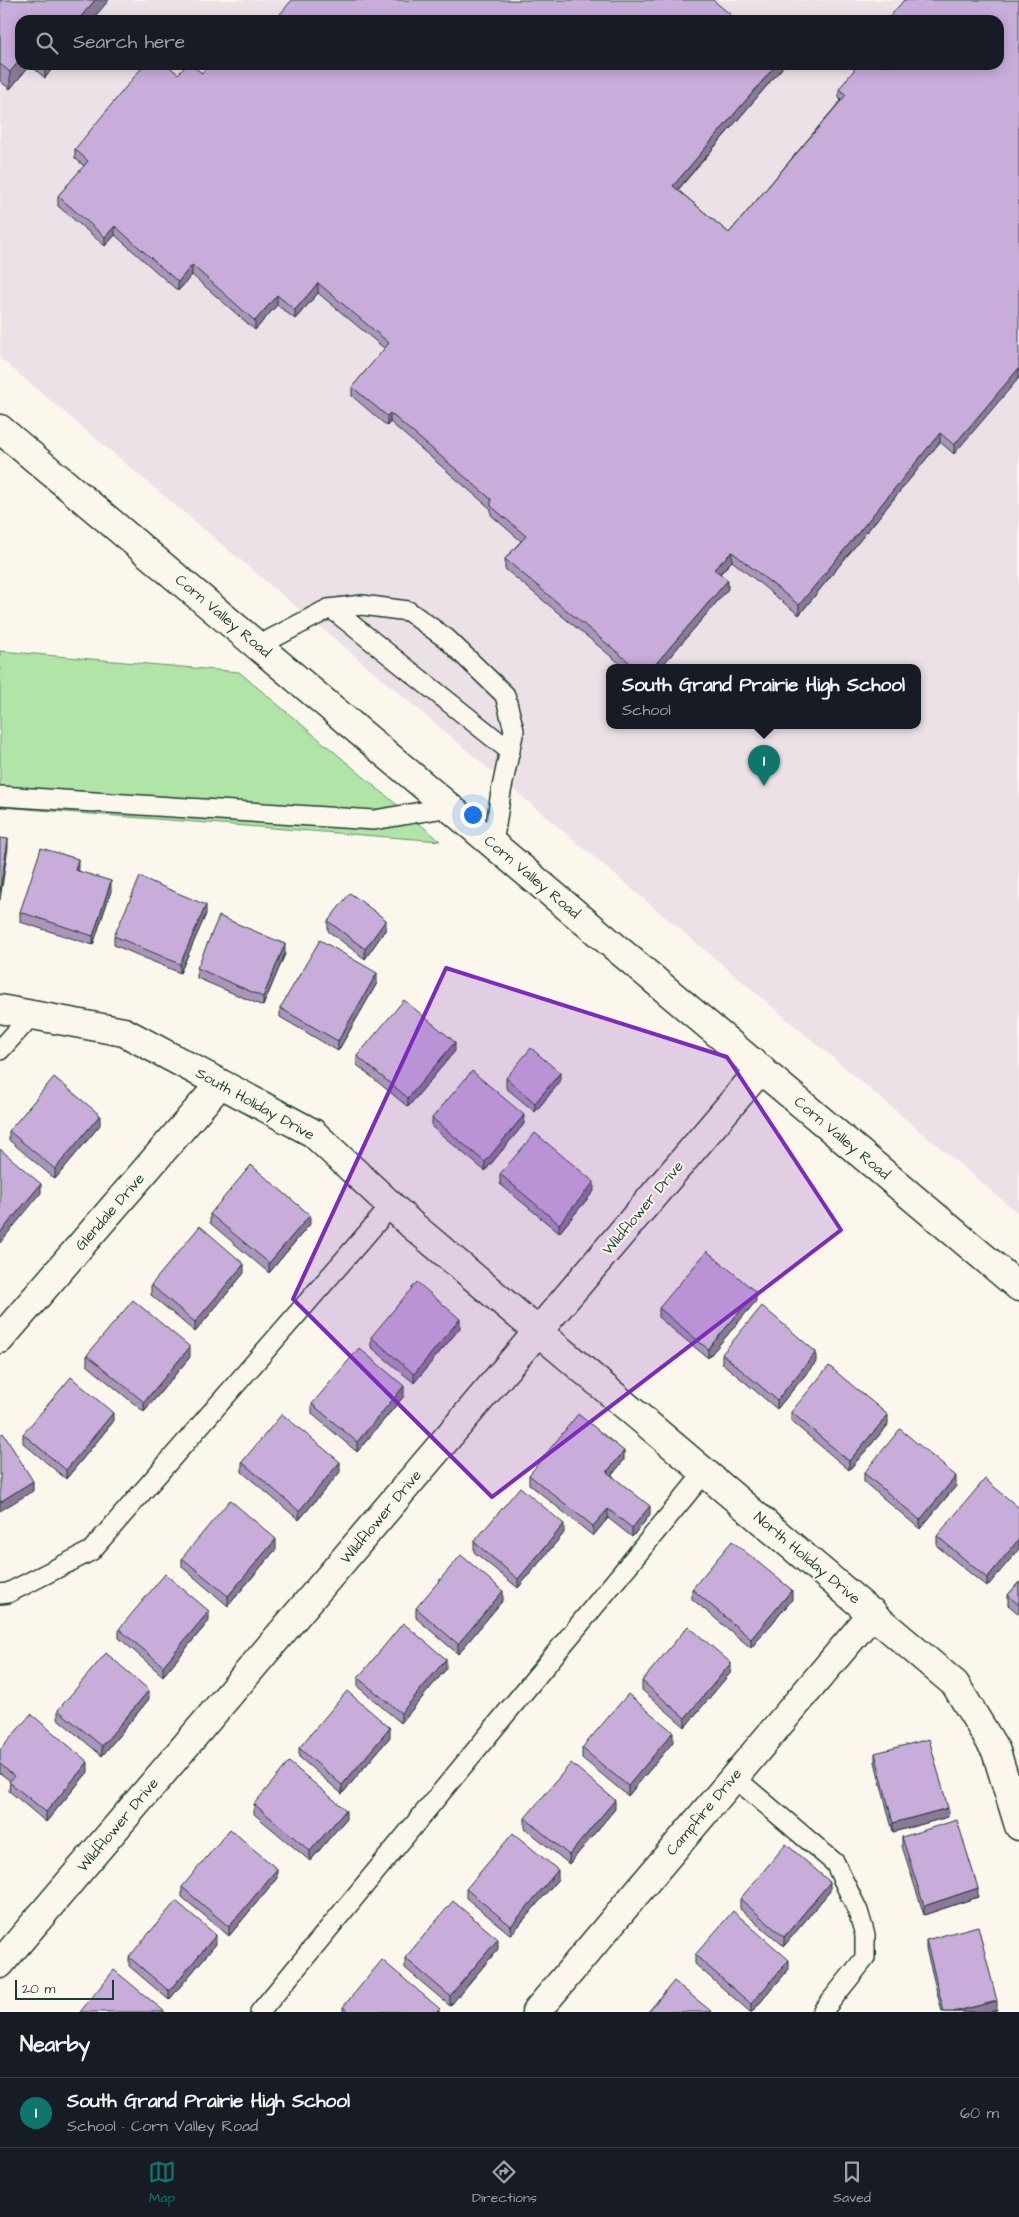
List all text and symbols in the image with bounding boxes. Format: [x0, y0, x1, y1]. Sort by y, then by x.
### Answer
search box [15, 15, 1004, 70]
icon: search [33, 29, 61, 57]
text: Search here [73, 29, 185, 56]
street label: Corn Valley Road [170, 570, 276, 663]
popup [606, 664, 921, 729]
text: South Grand Prairie High School [622, 672, 905, 699]
text: School [622, 699, 671, 721]
pin: 1 [748, 745, 780, 786]
your location [460, 802, 486, 828]
street label: Corn Valley Road [479, 831, 585, 924]
street label: South Holiday Drive [191, 1063, 318, 1146]
street label: Corn Valley Road [789, 1092, 895, 1185]
street label: Wildflower Drive [597, 1157, 689, 1259]
street label: Glendale Drive [70, 1169, 150, 1255]
street label: Wildflower Drive [335, 1466, 427, 1568]
street label: North Holiday Drive [748, 1507, 865, 1610]
street label: Campfire Drive [661, 1764, 747, 1860]
street label: Wildflower Drive [72, 1774, 164, 1876]
scale bar [15, 1977, 114, 2000]
text: 20 m [22, 1979, 55, 1999]
text: Nearby [20, 2030, 90, 2059]
text: South Grand Prairie High School [67, 2088, 350, 2115]
text: 1 [35, 2102, 37, 2124]
text: 60 m [960, 2102, 999, 2124]
text: School · Corn Valley Road [67, 2115, 258, 2137]
tab: Map [148, 2158, 176, 2208]
tab: Directions [472, 2158, 537, 2208]
tab: Saved [833, 2158, 871, 2208]

